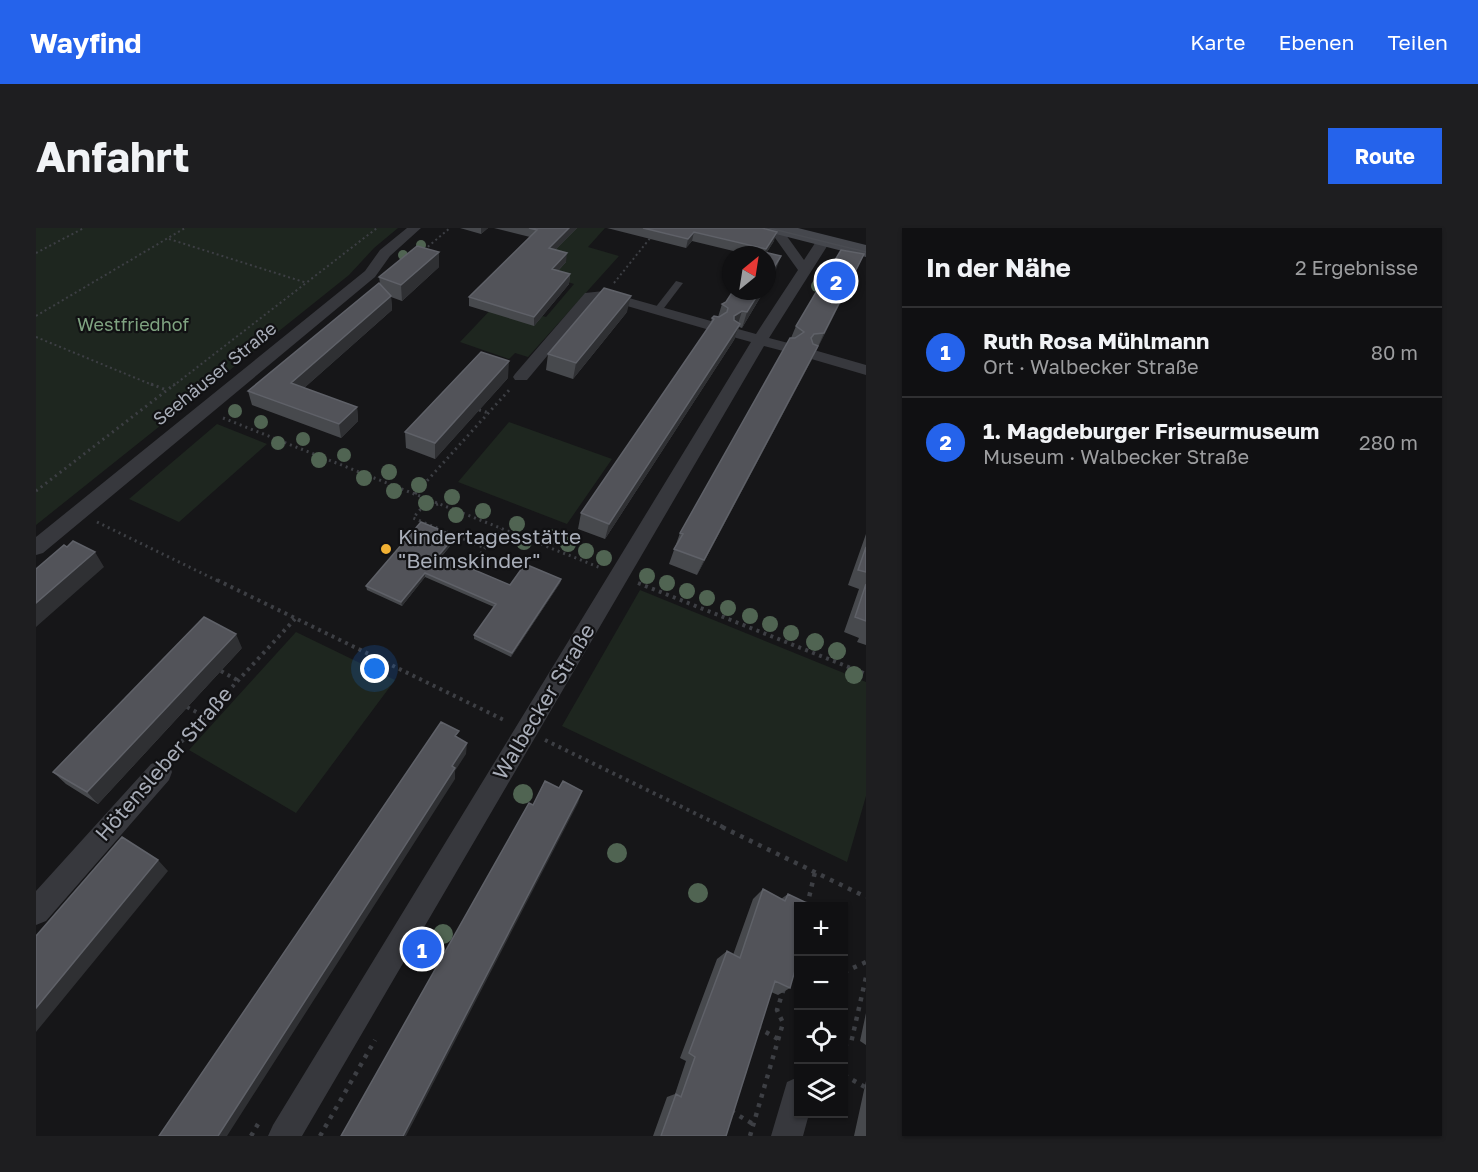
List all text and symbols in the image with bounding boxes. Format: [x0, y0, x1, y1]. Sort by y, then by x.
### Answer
text: Wayfind [30, 26, 142, 59]
text: Karte [1190, 29, 1246, 55]
text: Ebenen [1279, 29, 1354, 55]
text: Teilen [1387, 29, 1448, 55]
button: Route [1328, 128, 1442, 184]
text: Anfahrt [36, 131, 190, 181]
north arrow [722, 246, 776, 300]
text: In der Nähe [926, 252, 1071, 283]
text: 2 Ergebnisse [1295, 255, 1418, 279]
pin: 2 [816, 259, 856, 304]
park label: Westfriedhof [77, 313, 189, 335]
street label: Seehäuser Straße [148, 317, 280, 430]
text: Ruth Rosa Mühlmann [983, 327, 1209, 354]
text: 1 [940, 340, 951, 364]
text: 80 m [1371, 340, 1418, 364]
text: Ort · Walbecker Straße [983, 354, 1199, 378]
text: 1. Magdeburger Friseurmuseum [983, 417, 1319, 444]
text: 2 [939, 430, 952, 454]
text: 280 m [1359, 430, 1418, 454]
text: Museum · Walbecker Straße [983, 444, 1249, 468]
place label: Kindertagesstätte "Beimskinder" [398, 523, 581, 573]
marker: Kindertagesstätte "Beimskinder" [379, 542, 393, 556]
street label: Walbecker Straße [486, 619, 600, 784]
your location [360, 654, 389, 683]
street label: Hötensleber Straße [89, 681, 237, 846]
map controls [794, 902, 848, 1118]
button: + [794, 902, 848, 956]
pin: 1 [402, 926, 442, 972]
button: − [794, 956, 848, 1010]
button: locate [794, 1010, 848, 1064]
button: layers [794, 1064, 848, 1118]

